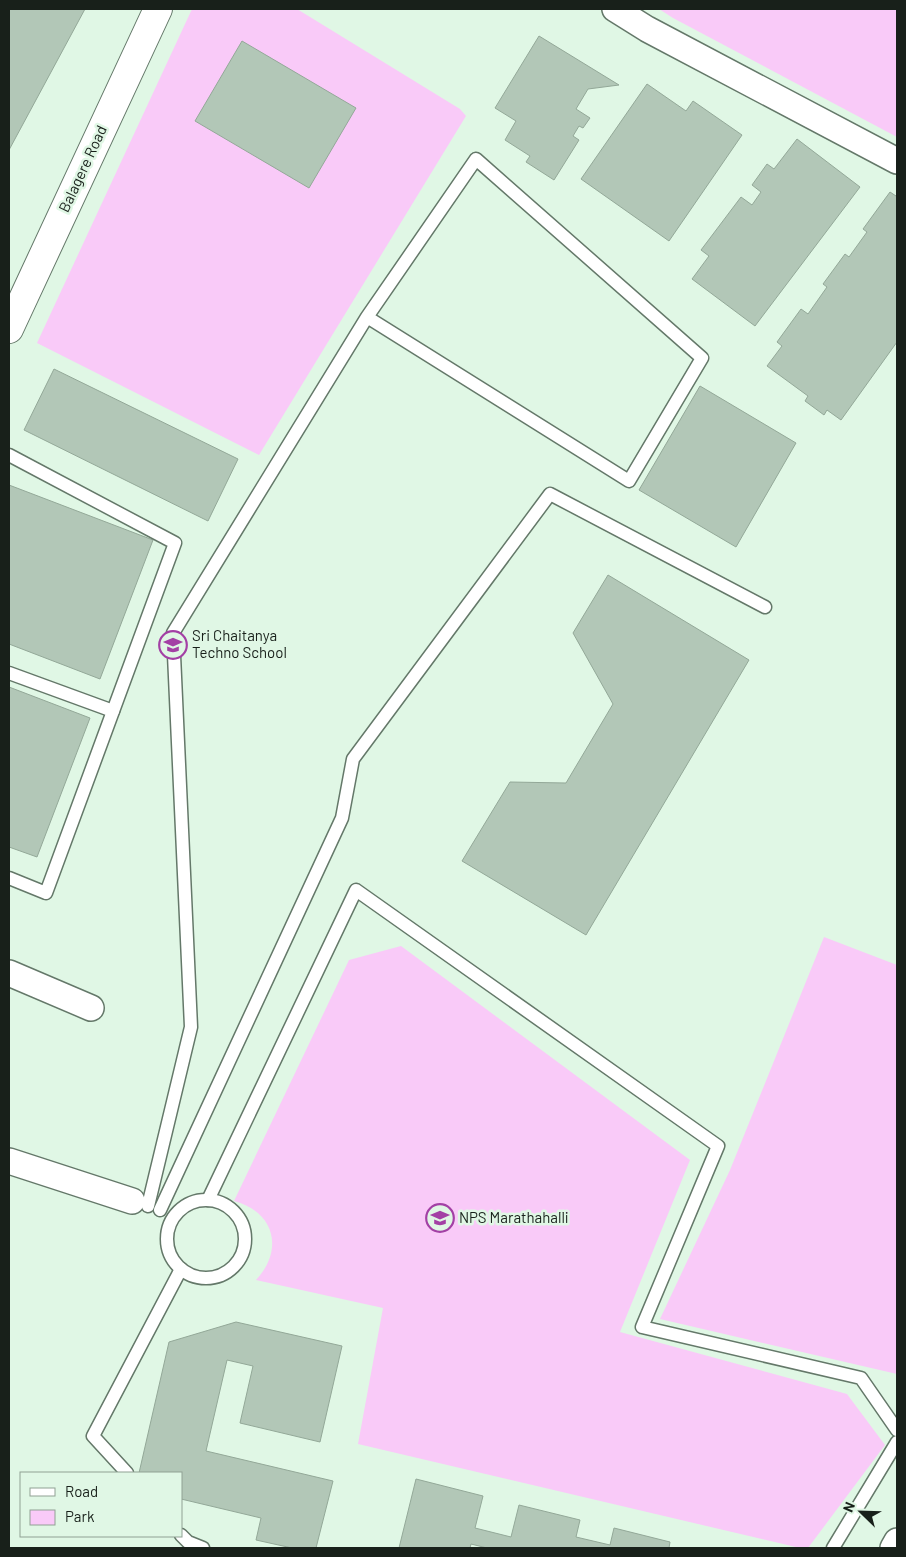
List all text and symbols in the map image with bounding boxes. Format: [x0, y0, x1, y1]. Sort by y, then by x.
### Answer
street label: Balagere Road [54, 122, 110, 215]
place label: Sri Chaitanya Techno School [192, 626, 287, 661]
school or university icon: Sri Chaitanya Techno School [158, 630, 188, 660]
school or university icon: NPS Marathahalli [425, 1203, 455, 1233]
place label: NPS Marathahalli [459, 1208, 569, 1226]
legend [20, 1472, 182, 1537]
text: Road [65, 1482, 98, 1500]
north arrow [836, 1487, 886, 1537]
text: N [839, 1499, 858, 1514]
text: Park [65, 1507, 95, 1525]

